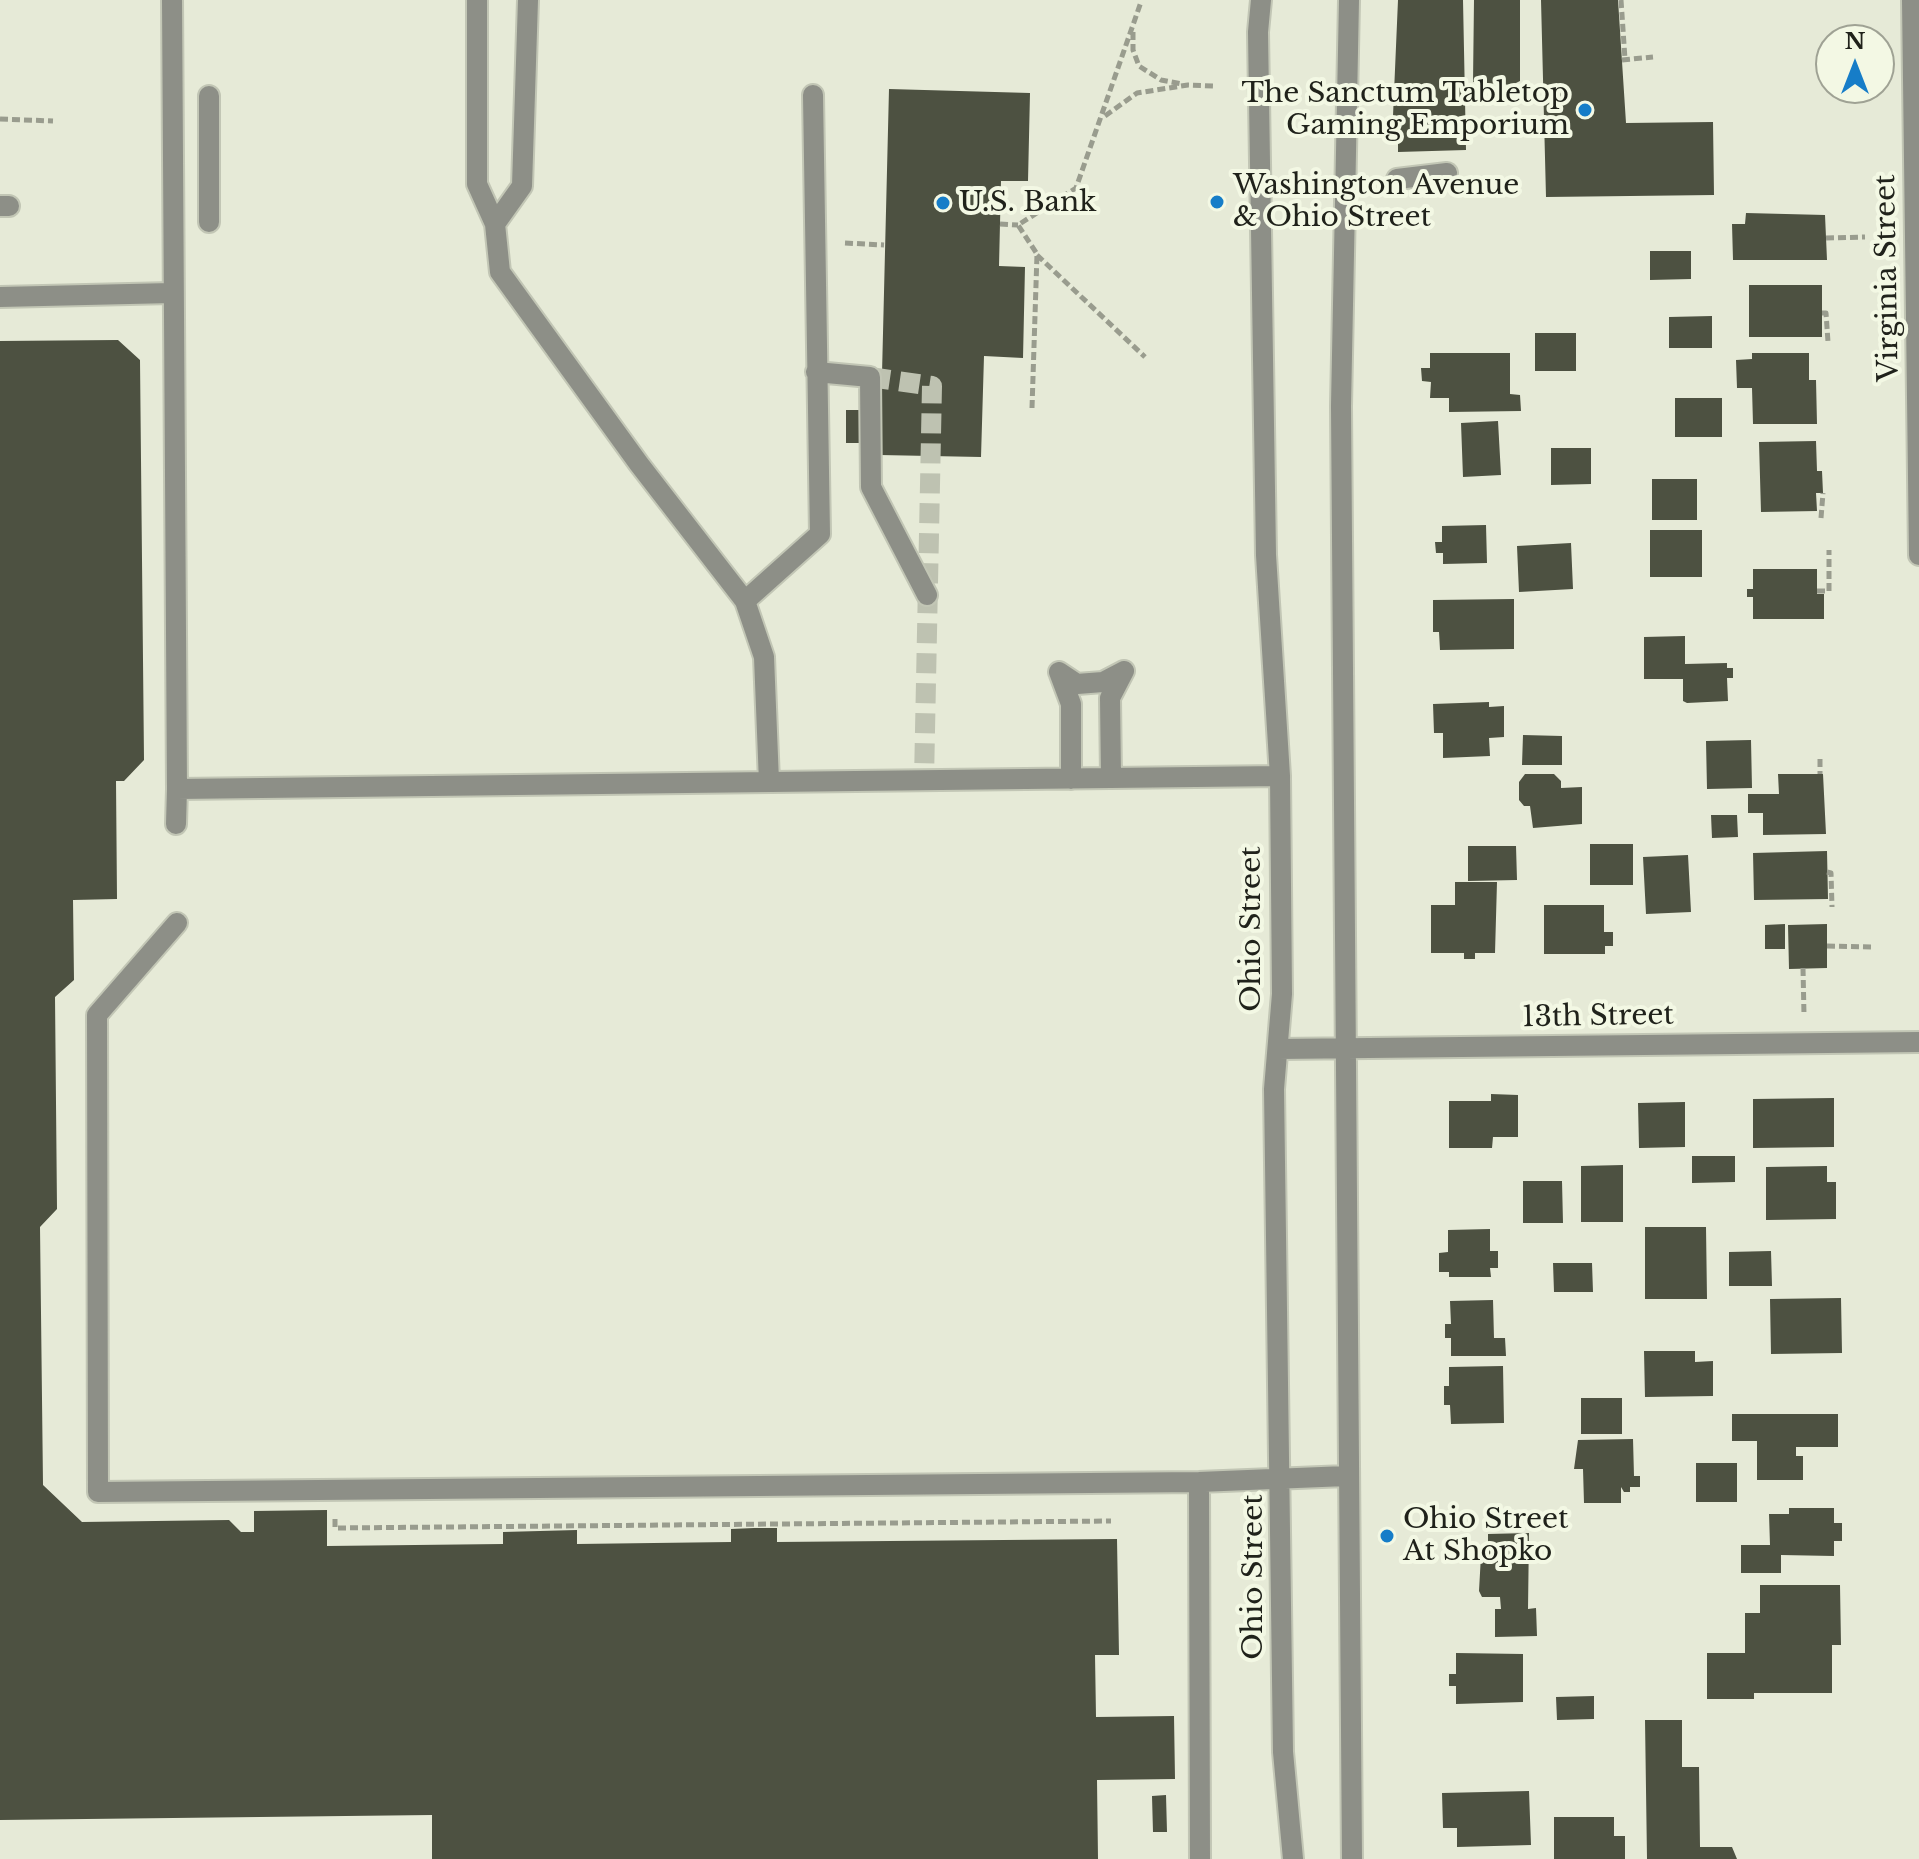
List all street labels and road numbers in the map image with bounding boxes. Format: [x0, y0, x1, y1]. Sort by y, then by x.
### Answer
street label: Virginia Street [1869, 174, 1907, 382]
street label: Ohio Street [1235, 846, 1269, 1012]
street label: 13th Street [1522, 999, 1674, 1035]
street label: Ohio Street [1237, 1494, 1271, 1660]

